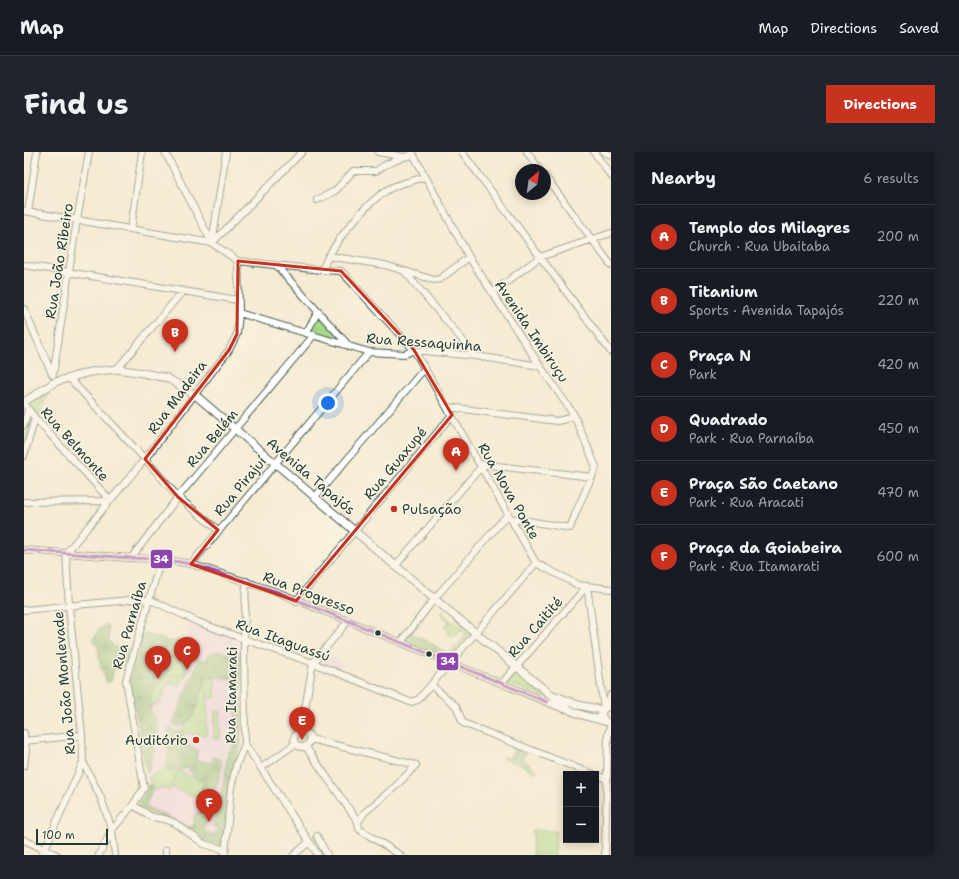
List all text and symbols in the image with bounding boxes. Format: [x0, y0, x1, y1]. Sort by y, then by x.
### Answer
text: Map [20, 15, 64, 40]
text: Map [759, 19, 789, 37]
text: Directions [811, 19, 877, 37]
text: Saved [899, 19, 939, 37]
text: Find us [24, 85, 129, 123]
button: Directions [826, 85, 935, 123]
north arrow [515, 164, 551, 200]
text: Nearby [651, 167, 716, 189]
text: 6 results [863, 170, 919, 187]
street label: Rua João Ribeiro [41, 202, 77, 320]
text: Templo dos Milagres [689, 218, 850, 238]
text: A [659, 228, 669, 245]
text: 200 m [877, 228, 919, 245]
text: Church · Rua Ubaitaba [689, 238, 830, 255]
street label: Avenida Imbiruçu [491, 276, 573, 386]
text: Titanium [689, 282, 758, 302]
text: B [660, 292, 668, 309]
text: 220 m [877, 292, 919, 309]
text: Sports · Avenida Tapajós [689, 302, 844, 319]
pin: B [162, 319, 188, 352]
street label: Rua Ressaquinha [366, 329, 483, 355]
text: Praça N [689, 346, 751, 366]
street label: Rua Madeira [144, 356, 211, 437]
text: C [660, 356, 668, 373]
text: 420 m [877, 356, 919, 373]
text: Park [689, 366, 717, 383]
your location [318, 393, 338, 413]
street label: Rua Belmonte [37, 403, 113, 485]
street label: Rua Belém [182, 405, 242, 471]
text: Quadrado [689, 410, 767, 430]
text: D [659, 420, 669, 437]
text: 450 m [878, 420, 919, 437]
street label: Rua Guaxupé [359, 423, 431, 503]
text: Park · Rua Parnaíba [689, 430, 814, 447]
street label: Avenida Tapajós [263, 434, 359, 518]
pin: A [443, 438, 469, 471]
street label: Rua Nova Ponte [474, 440, 544, 543]
street label: Rua Pirajuí [210, 452, 270, 520]
text: Praça São Caetano [689, 474, 838, 494]
text: E [660, 484, 668, 501]
text: 470 m [877, 484, 919, 501]
text: Park · Rua Aracati [689, 494, 804, 511]
place label: Pulsação [402, 500, 462, 518]
marker: Pulsação [389, 504, 399, 514]
text: Praça da Goiabeira [689, 538, 842, 558]
text: F [660, 548, 668, 565]
text: 600 m [876, 548, 919, 565]
line badge: 34 [150, 549, 173, 569]
text: 34 [153, 552, 169, 567]
text: Park · Rua Itamarati [689, 558, 820, 575]
street label: Rua Progresso [261, 567, 357, 619]
street label: Rua Parnaíba [108, 579, 150, 671]
street label: Rua Caitité [504, 593, 566, 661]
street label: Rua João Monlevade [49, 610, 79, 755]
street label: Rua Itaguassú [233, 615, 333, 665]
unlabelled marker [373, 628, 383, 638]
pin: C [174, 637, 200, 670]
pin: D [145, 646, 171, 679]
street label: Rua Itamarati [221, 646, 241, 744]
unlabelled marker [424, 649, 434, 659]
line badge: 34 [436, 652, 459, 671]
text: 34 [440, 654, 456, 669]
pin: E [289, 707, 315, 740]
place label: Auditório [125, 731, 188, 749]
marker: Auditório [191, 735, 201, 745]
map controls [563, 771, 599, 843]
button: + [563, 771, 599, 807]
pin: F [196, 789, 222, 822]
button: − [563, 807, 599, 843]
scale bar [36, 827, 108, 846]
text: 100 m [42, 828, 75, 843]

